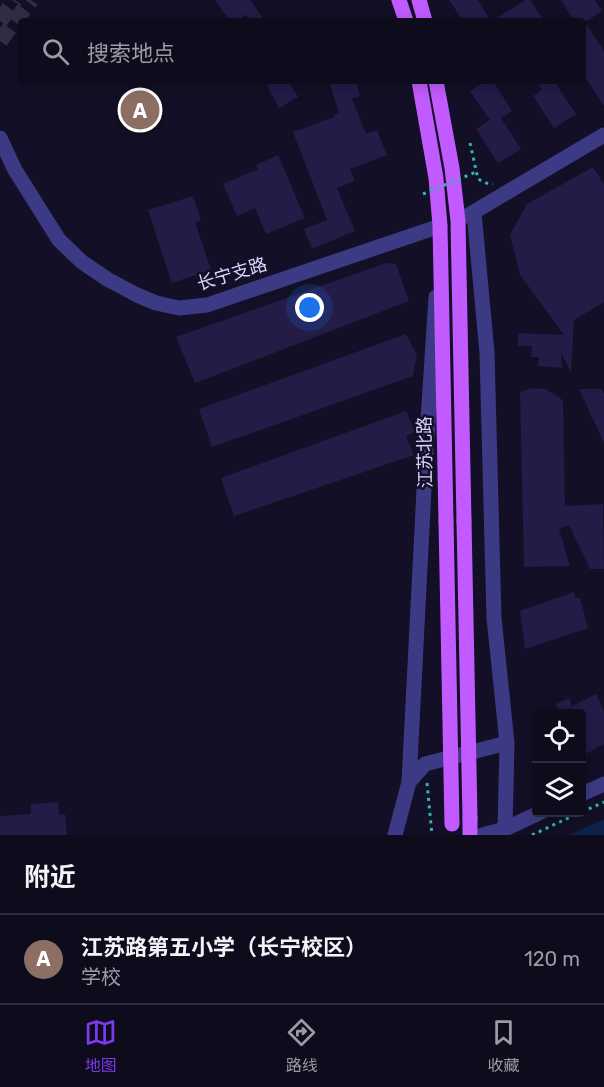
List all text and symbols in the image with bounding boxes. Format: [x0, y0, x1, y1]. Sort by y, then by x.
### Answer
search box [18, 18, 586, 84]
icon: search [39, 35, 72, 68]
text: 搜索地点 [87, 40, 175, 67]
pin: A [120, 88, 160, 132]
street label: 长宁支路 [194, 253, 270, 295]
your location [295, 293, 324, 322]
street label: 江苏北路 [413, 416, 437, 488]
map controls [532, 709, 586, 817]
button: locate [532, 709, 586, 763]
button: layers [532, 763, 586, 817]
text: 附近 [24, 862, 76, 893]
text: 江苏路第五小学（长宁校区） [81, 934, 367, 961]
text: A [36, 947, 51, 971]
text: 120 m [524, 947, 580, 971]
text: 学校 [81, 965, 121, 989]
tab: 地图 [84, 1016, 117, 1076]
tab: 路线 [285, 1016, 318, 1076]
tab: 收藏 [487, 1016, 520, 1076]

